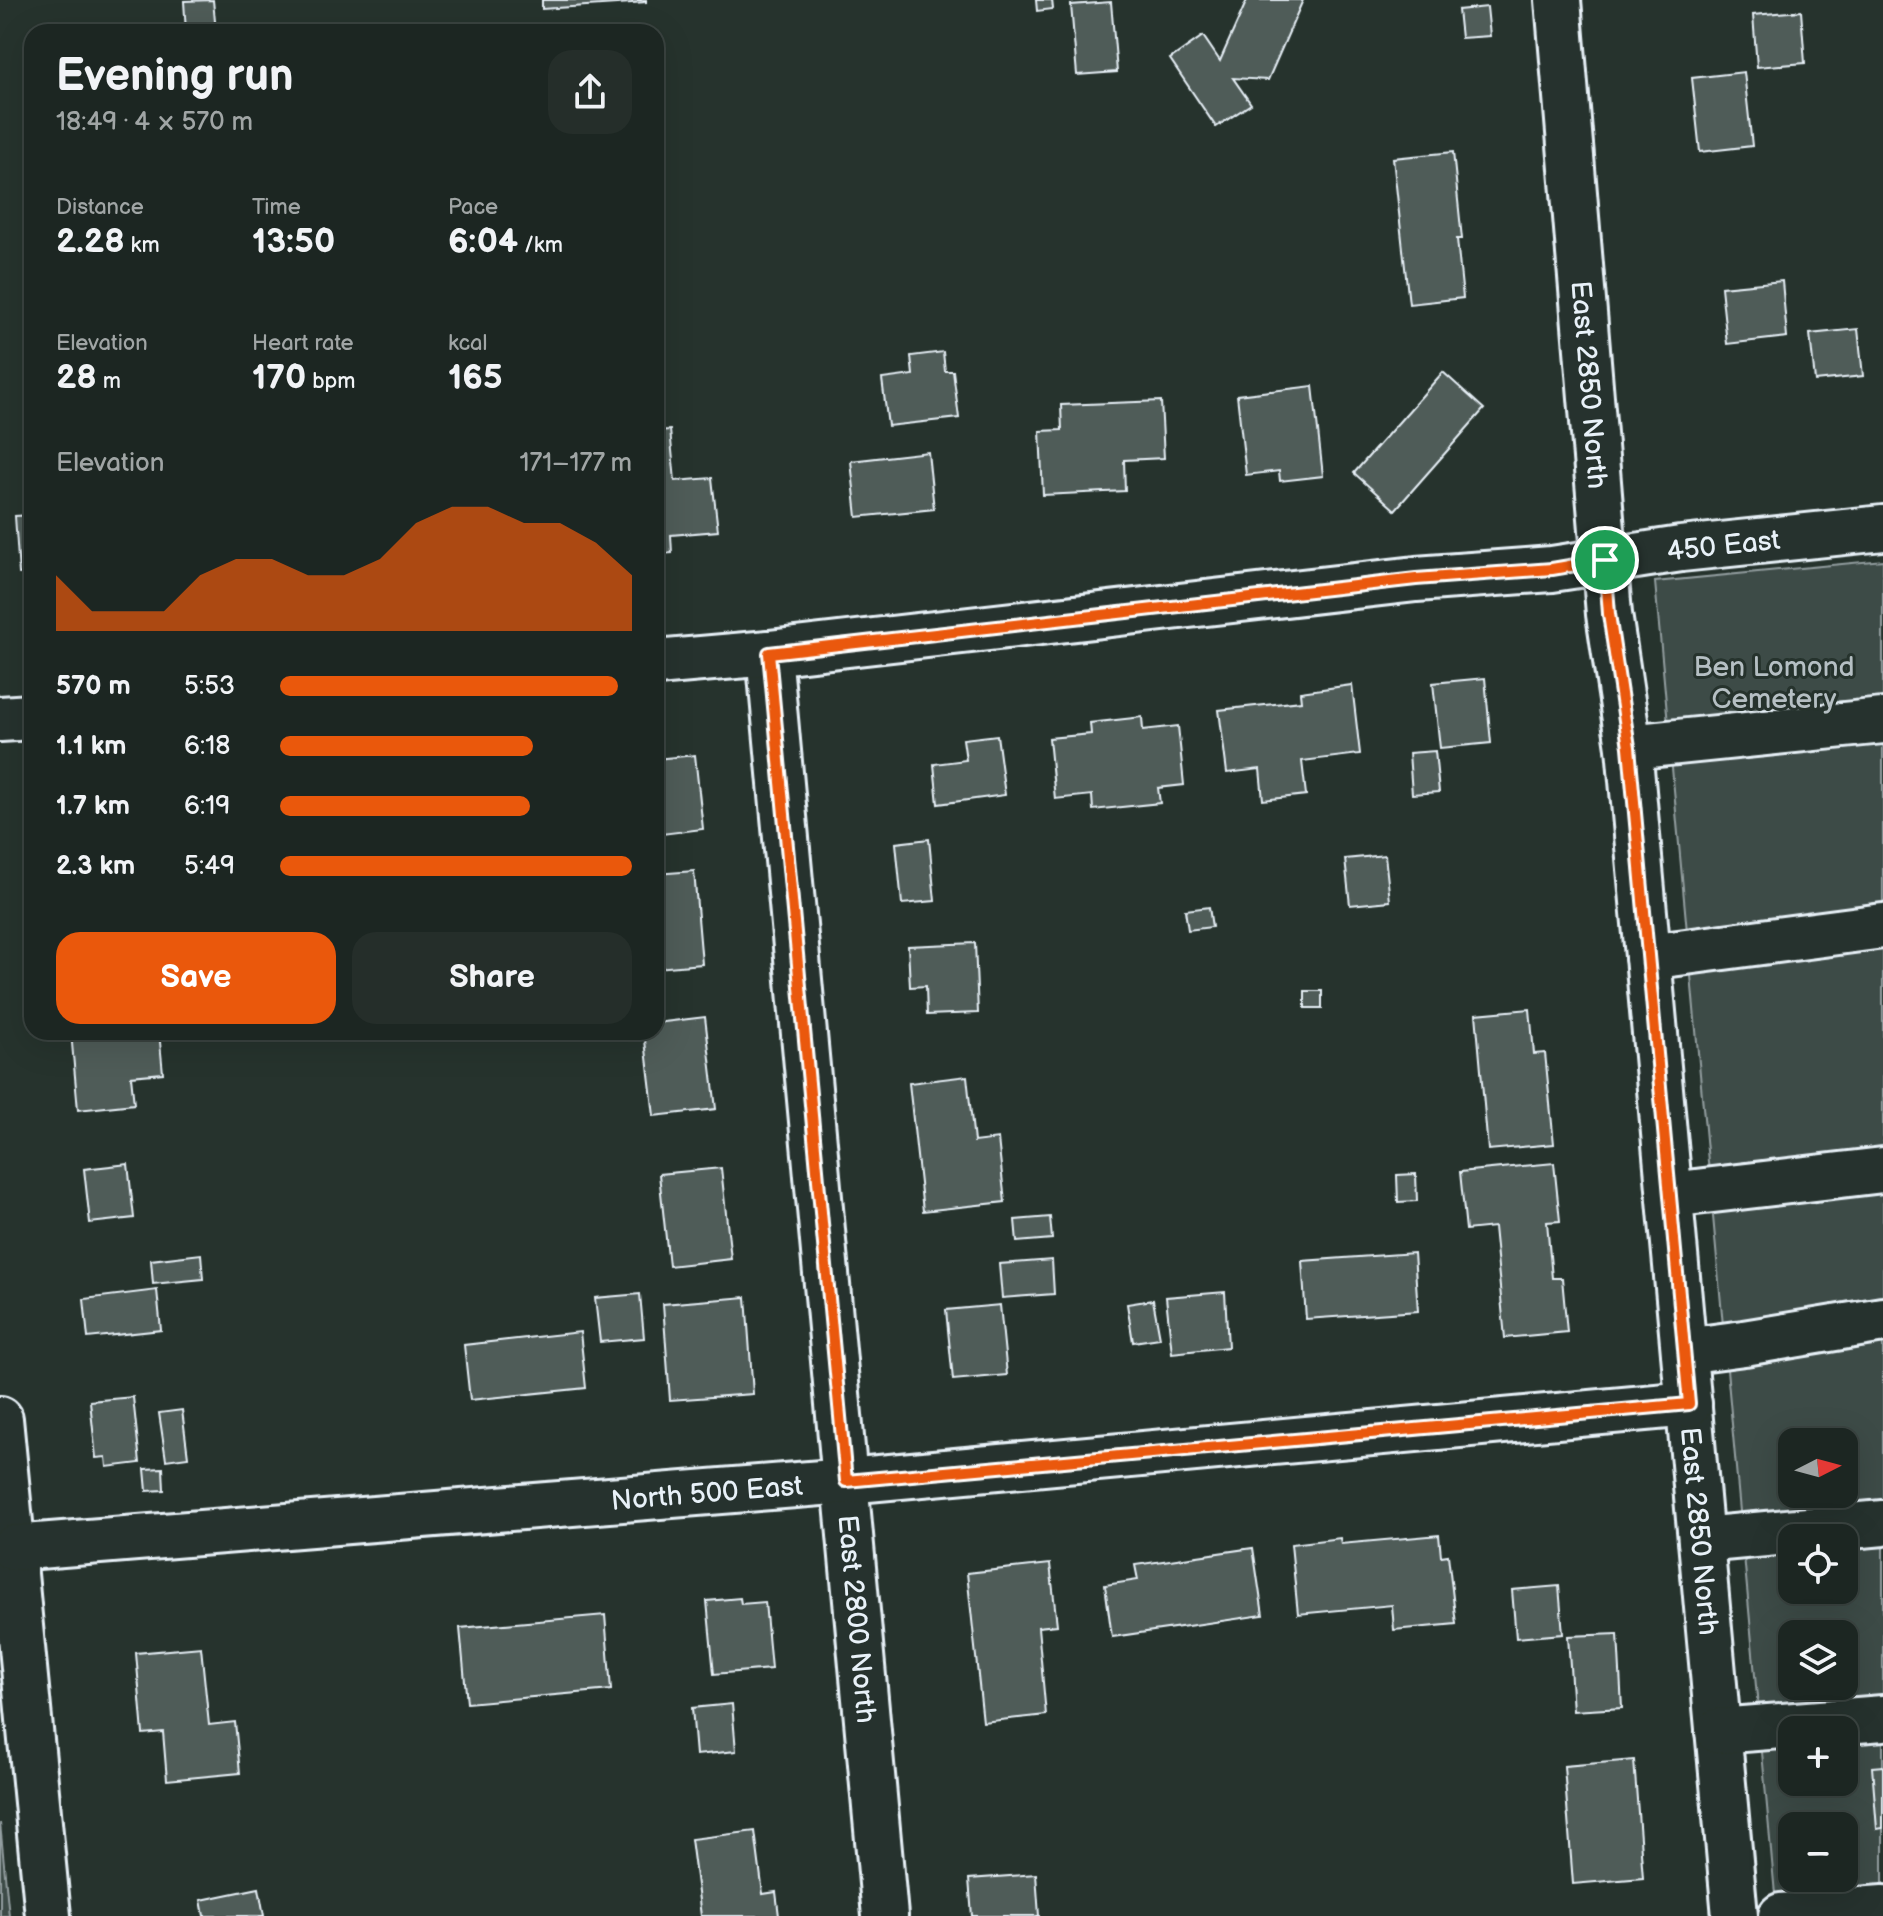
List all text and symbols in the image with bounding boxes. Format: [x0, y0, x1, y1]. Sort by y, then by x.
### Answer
text: Evening run [56, 50, 293, 103]
button: share [548, 50, 632, 134]
text: 18:49 · 4 × 570 m [56, 107, 253, 138]
text: Distance [56, 194, 144, 221]
text: Time [252, 194, 301, 221]
text: Pace [448, 194, 498, 221]
text: 2.28 [56, 221, 125, 262]
text: 13:50 [252, 221, 335, 262]
text: 6:04 [448, 221, 518, 262]
text: km [125, 232, 160, 259]
text: /km [518, 232, 563, 259]
street label: East 2850 North [1563, 279, 1614, 490]
text: Elevation [56, 330, 148, 357]
text: Heart rate [252, 330, 354, 357]
text: kcal [448, 330, 487, 357]
text: 28 [56, 357, 97, 398]
text: 170 [252, 357, 306, 398]
text: 165 [448, 357, 503, 398]
text: m [97, 368, 121, 395]
text: bpm [306, 368, 356, 395]
text: Elevation [56, 448, 164, 479]
text: 171–177 m [519, 448, 632, 479]
street label: 450 East [1664, 524, 1782, 569]
pin [1571, 526, 1639, 594]
icon: arrive [1583, 538, 1627, 582]
park label: Ben Lomond Cemetery [1693, 651, 1855, 716]
text: 570 m [56, 671, 131, 702]
text: 5:53 [184, 671, 235, 702]
text: 1.1 km [56, 731, 126, 762]
text: 6:18 [184, 731, 230, 762]
text: 1.7 km [56, 791, 130, 822]
text: 6:19 [184, 791, 230, 822]
text: 2.3 km [56, 851, 135, 882]
text: 5:49 [184, 851, 235, 882]
button: Save [56, 932, 336, 1024]
button: Share [352, 932, 632, 1024]
street label: East 2850 North [1673, 1426, 1724, 1637]
north arrow [1778, 1428, 1858, 1508]
map controls [1778, 1428, 1858, 1892]
street label: North 500 East [610, 1470, 804, 1518]
street label: East 2800 North [830, 1513, 882, 1725]
button: locate [1778, 1524, 1858, 1604]
button: layers [1778, 1620, 1858, 1700]
button: + [1778, 1716, 1858, 1796]
button: − [1778, 1812, 1858, 1892]

